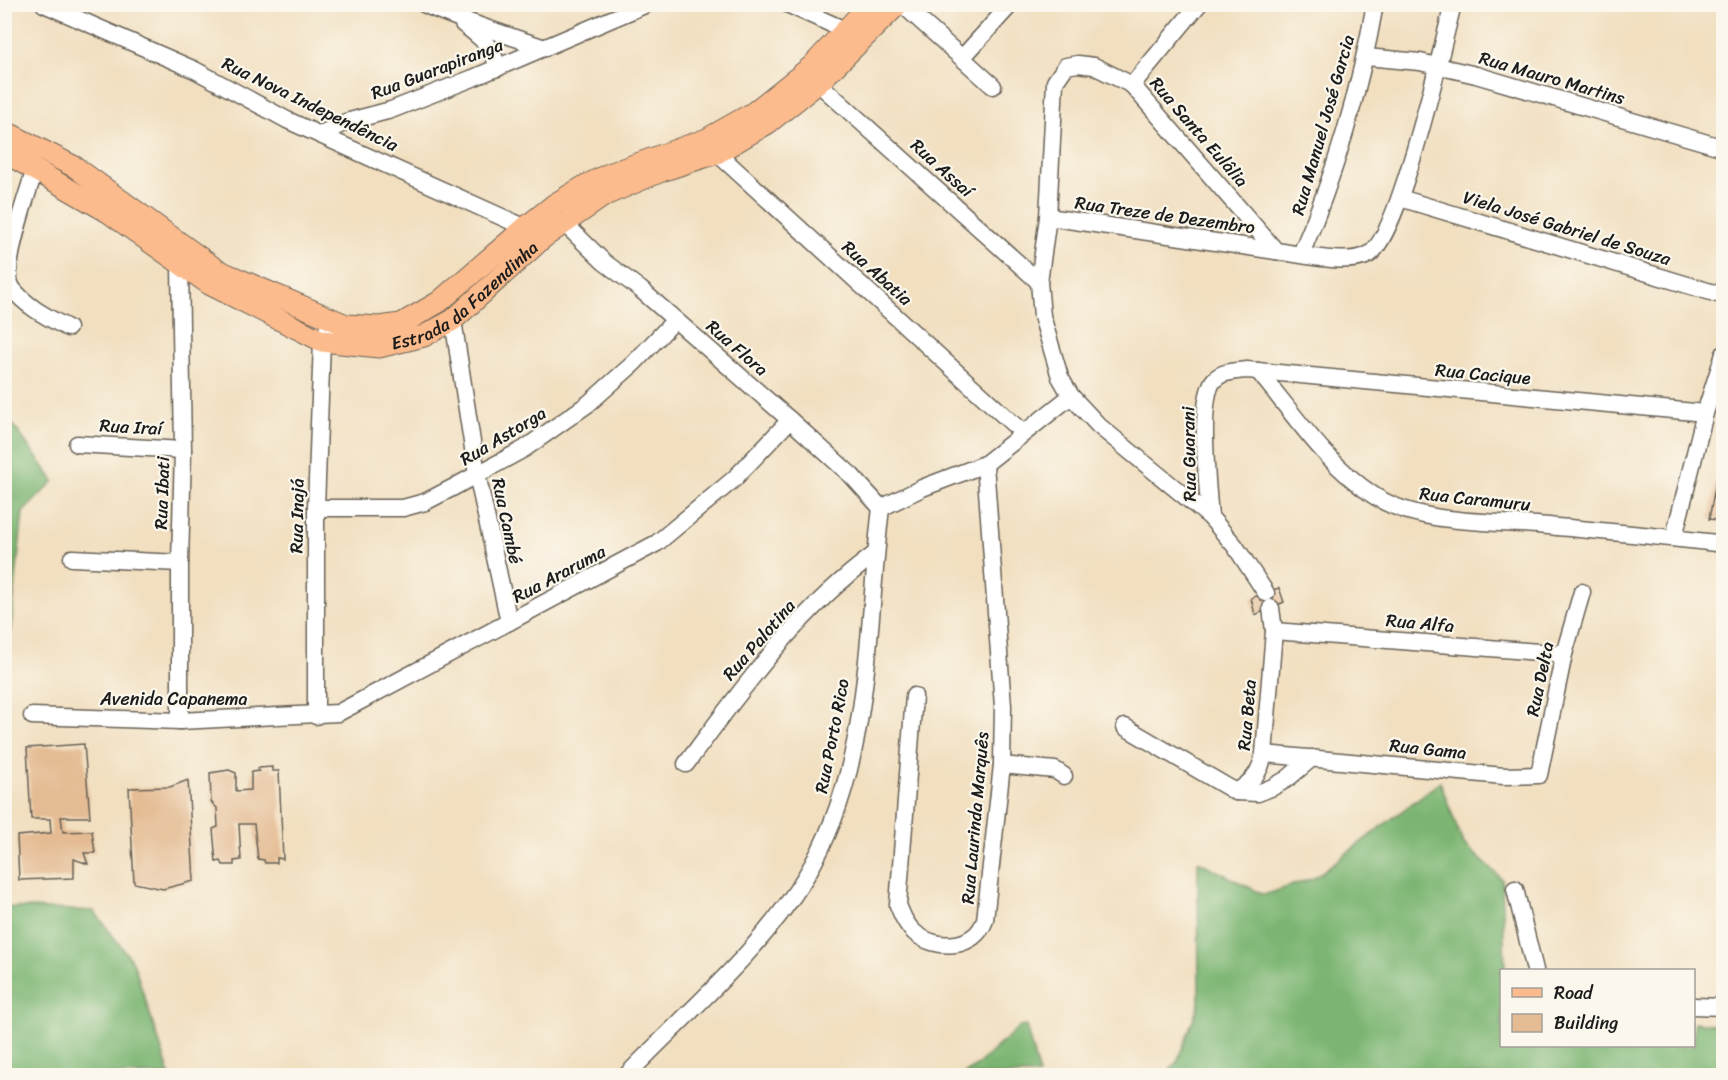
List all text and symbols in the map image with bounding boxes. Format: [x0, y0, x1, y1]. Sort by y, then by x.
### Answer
street label: Rua Guarapiranga [366, 29, 509, 109]
street label: Rua Manuel José Garcia [1282, 31, 1364, 219]
street label: Rua Mauro Martins [1475, 42, 1630, 114]
street label: Rua Nova Independência [216, 47, 405, 161]
street label: Rua Santa Eulâlia [1141, 69, 1257, 195]
street label: Rua Assaí [903, 130, 983, 207]
street label: Viela José Gabriel de Souza [1459, 181, 1676, 275]
street label: Rua Treze de Dezembro [1073, 187, 1257, 243]
street label: Rua Abatia [834, 232, 921, 315]
street label: Estrada da Fazendinha [388, 233, 546, 359]
street label: Rua Flora [698, 311, 776, 385]
street label: Rua Cacique [1434, 354, 1532, 394]
street label: Rua Astorga [453, 397, 553, 475]
street label: Rua Guarani [1172, 405, 1206, 502]
street label: Rua Iraí [99, 409, 165, 445]
street label: Rua Ibati [145, 455, 179, 530]
street label: Rua Cambé [482, 475, 532, 567]
street label: Rua Caramuru [1418, 477, 1532, 521]
street label: Rua Inajá [280, 478, 314, 554]
street label: Rua Araruma [506, 535, 613, 612]
street label: Rua Palotina [714, 592, 804, 688]
street label: Rua Alfa [1385, 604, 1455, 642]
street label: Rua Delta [1516, 639, 1564, 719]
street label: Rua Porto Rico [805, 676, 859, 796]
street label: Rua Beta [1228, 678, 1266, 752]
street label: Avenida Capanema [99, 683, 248, 715]
street label: Rua Gama [1388, 729, 1468, 769]
street label: Rua Laurinda Marquês [952, 730, 999, 905]
legend [1500, 969, 1695, 1047]
text: Road [1554, 977, 1594, 1009]
text: Building [1554, 1007, 1618, 1039]

